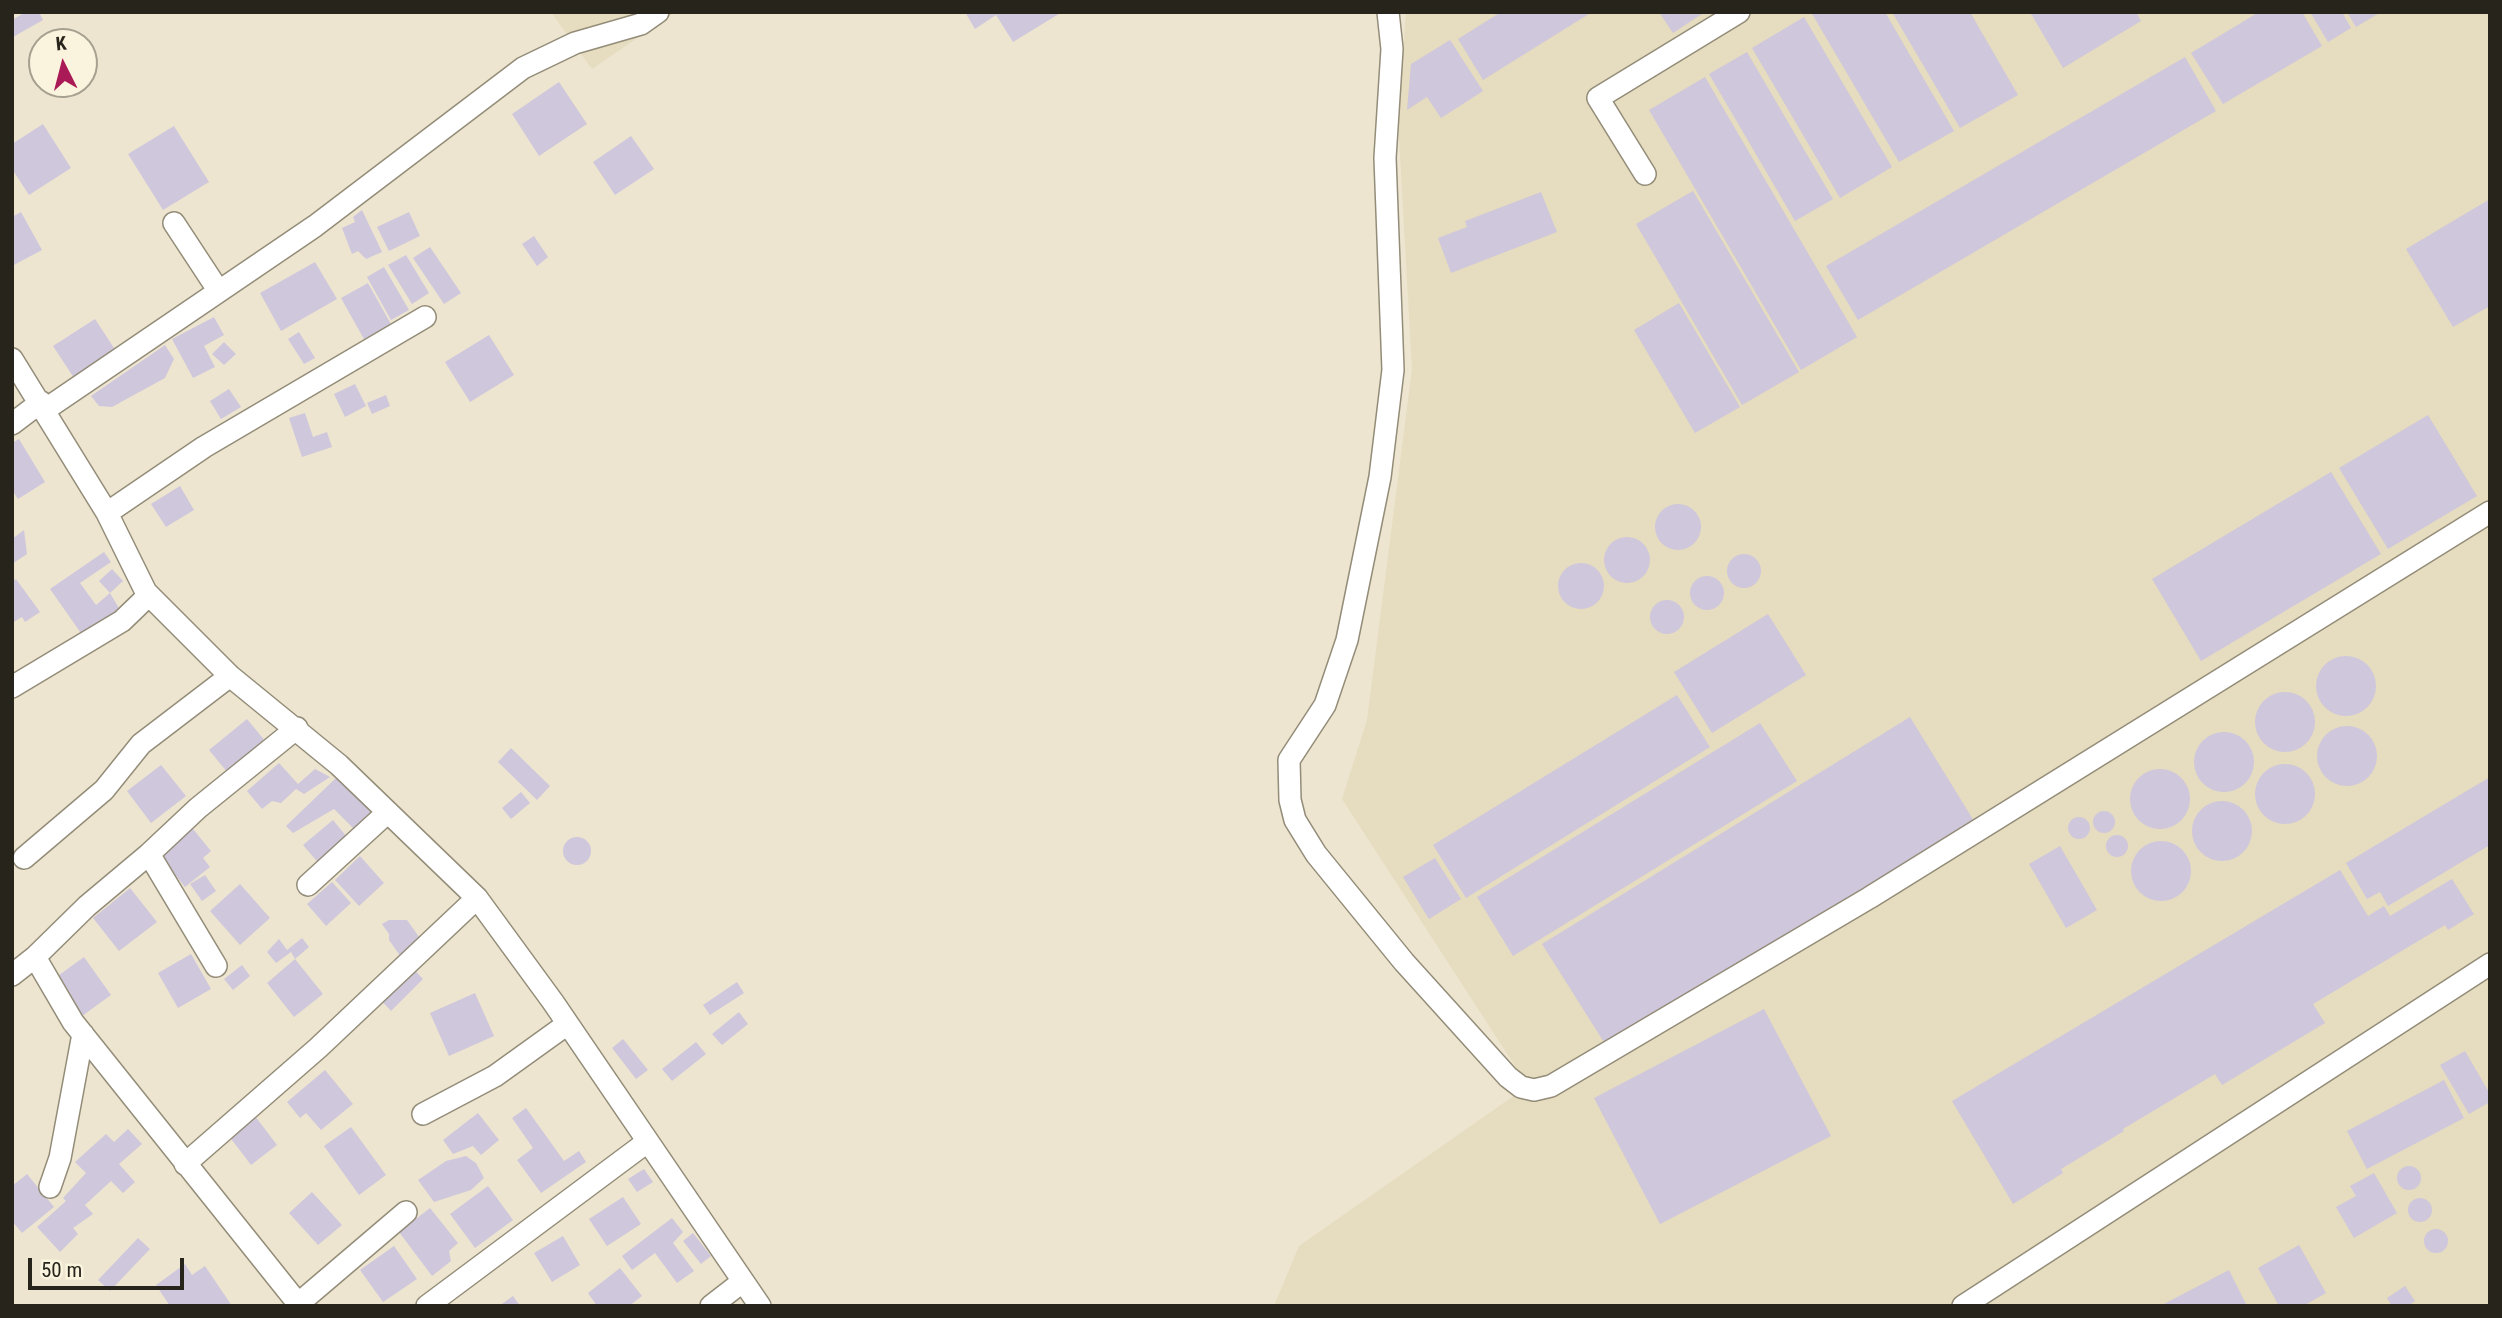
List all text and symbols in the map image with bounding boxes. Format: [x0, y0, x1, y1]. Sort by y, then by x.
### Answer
north arrow [28, 28, 98, 98]
text: K [55, 32, 67, 56]
scale bar [32, 1244, 187, 1288]
text: 50 m [41, 1258, 82, 1282]

